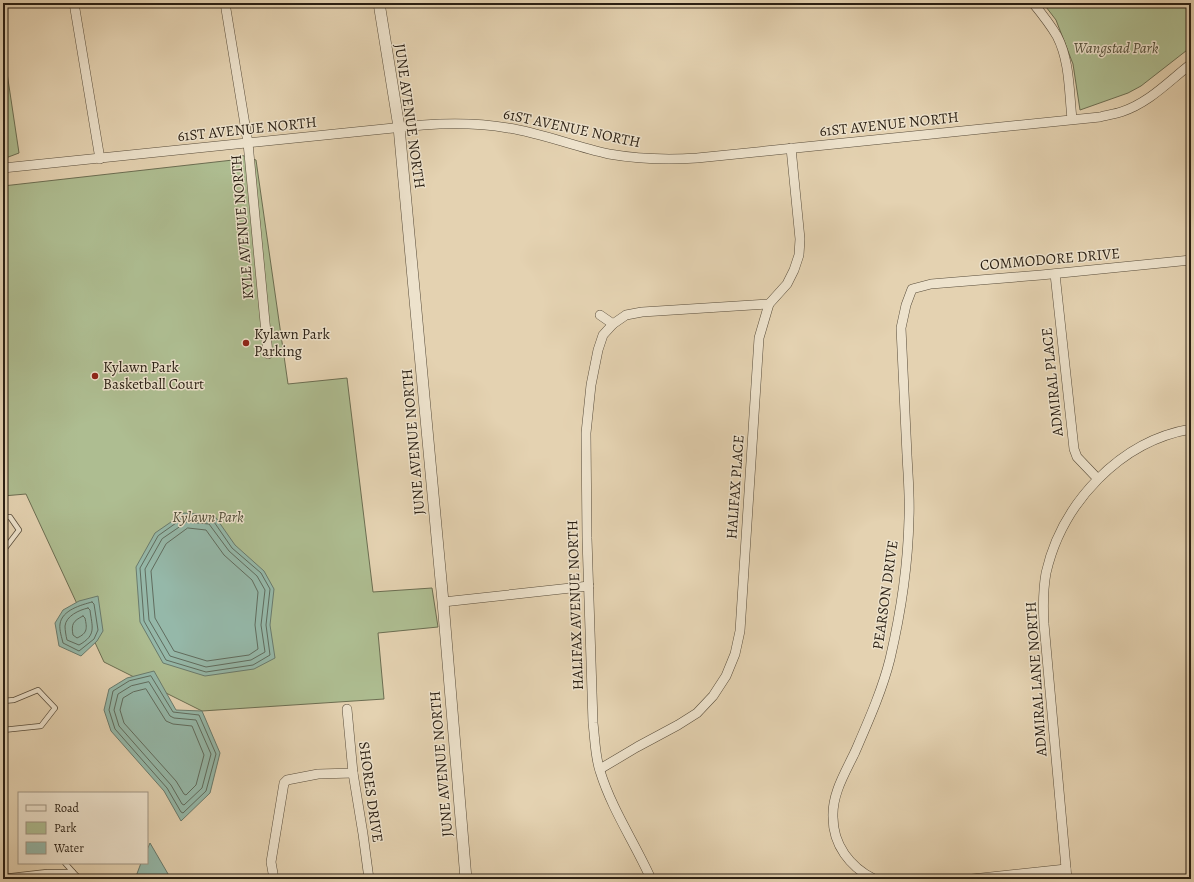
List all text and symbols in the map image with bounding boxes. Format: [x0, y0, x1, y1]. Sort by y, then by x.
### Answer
park label: Wangstad Park [1074, 38, 1159, 58]
street label: JUNE AVENUE NORTH [390, 42, 430, 190]
street label: 61ST AVENUE NORTH [501, 104, 643, 152]
street label: 61ST AVENUE NORTH [818, 107, 960, 141]
street label: 61ST AVENUE NORTH [176, 112, 318, 146]
street label: KYLE AVENUE NORTH [226, 154, 258, 300]
street label: COMMODORE DRIVE [979, 243, 1121, 275]
place label: Kylawn Park Parking [254, 324, 330, 361]
street label: ADMIRAL PLACE [1036, 327, 1068, 438]
marker: Kylawn Park Parking [241, 338, 251, 348]
place label: Kylawn Park Basketball Court [103, 357, 204, 394]
street label: JUNE AVENUE NORTH [397, 368, 429, 516]
marker: Kylawn Park Basketball Court [90, 371, 100, 381]
street label: HALIFAX PLACE [721, 434, 749, 540]
park label: Kylawn Park [172, 507, 244, 527]
street label: HALIFAX AVENUE NORTH [562, 520, 588, 690]
street label: PEARSON DRIVE [867, 539, 903, 651]
street label: ADMIRAL LANE NORTH [1021, 601, 1051, 758]
street label: JUNE AVENUE NORTH [425, 690, 457, 838]
street label: SHORES DRIVE [354, 740, 388, 844]
legend [18, 792, 148, 864]
text: Road [54, 800, 80, 816]
text: Park [54, 820, 77, 836]
text: Water [53, 840, 84, 856]

